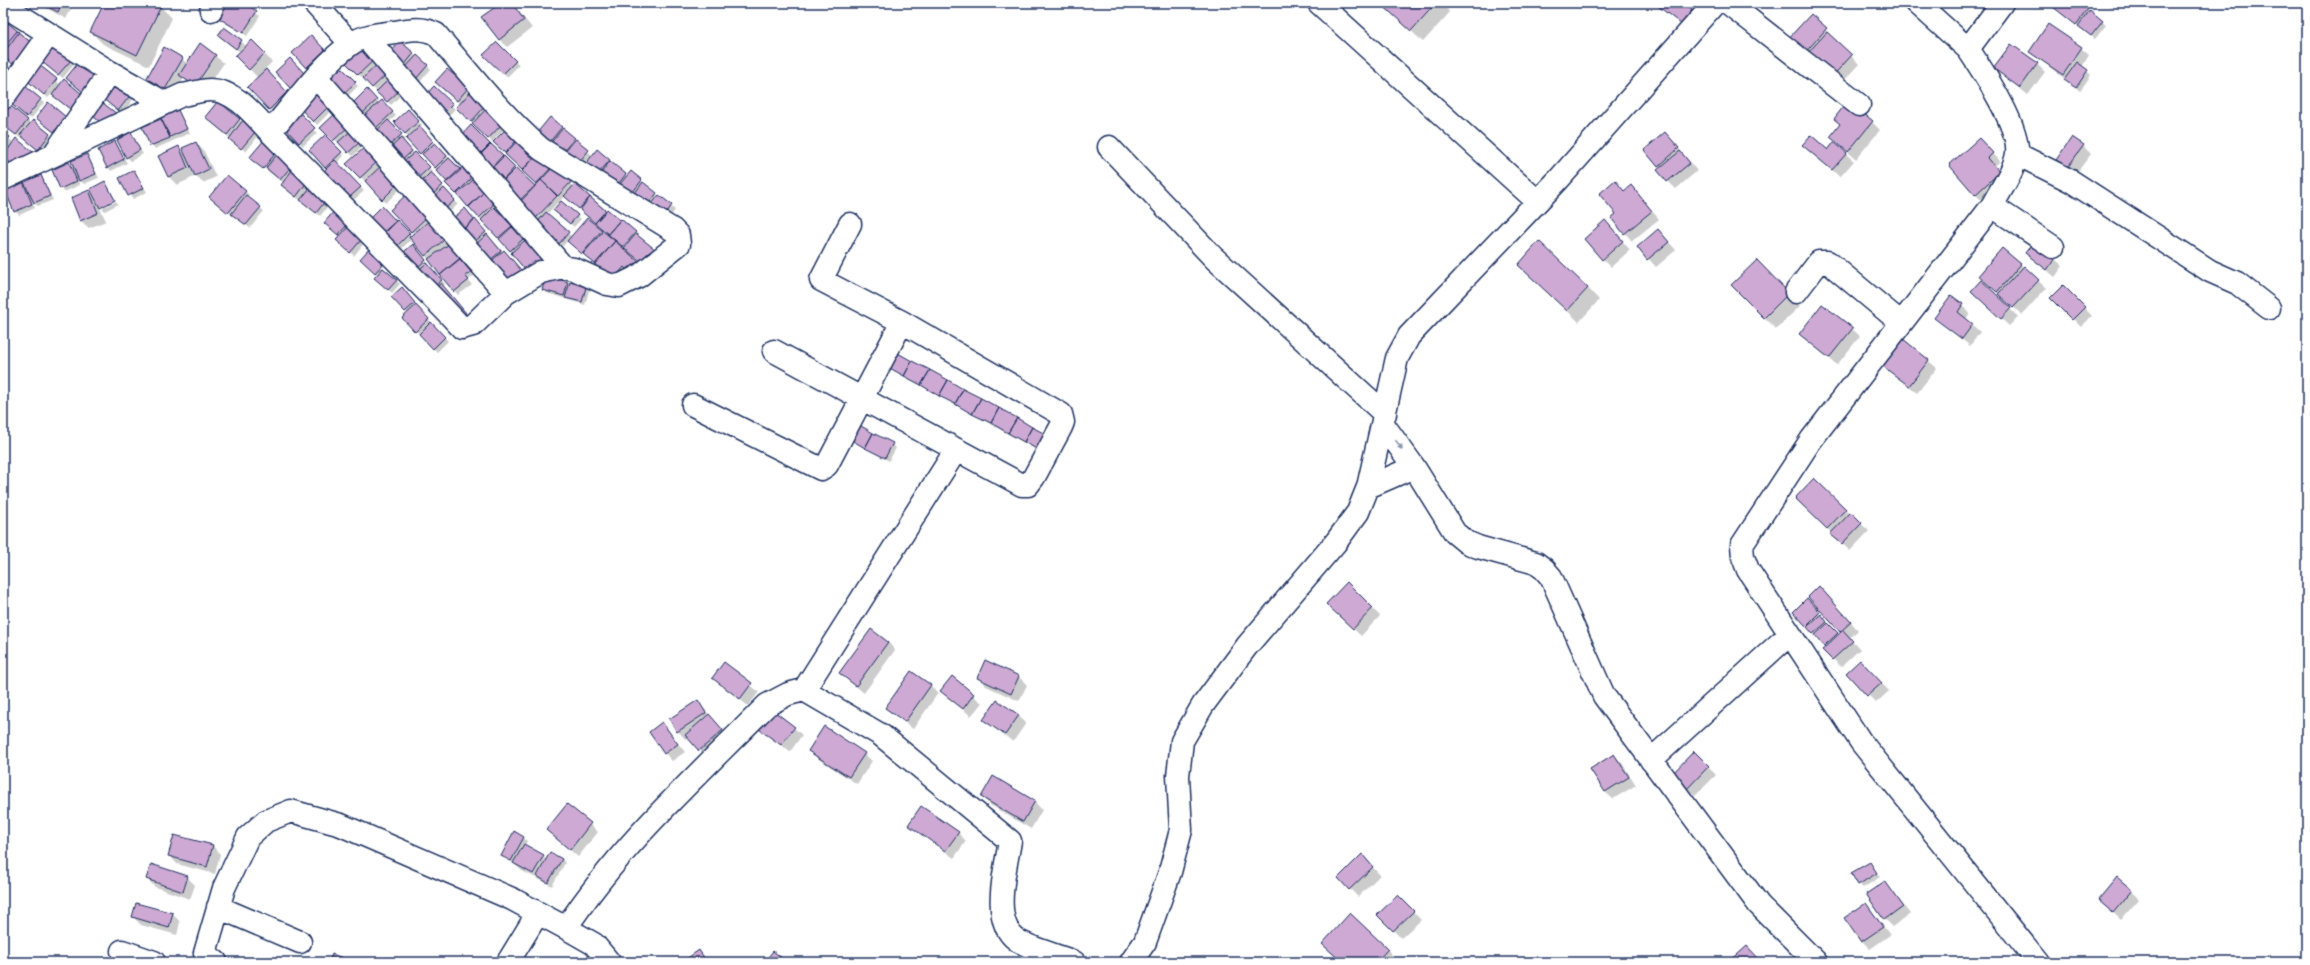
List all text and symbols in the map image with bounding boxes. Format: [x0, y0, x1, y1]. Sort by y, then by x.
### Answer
one-way arrow [1395, 440, 1403, 450]

